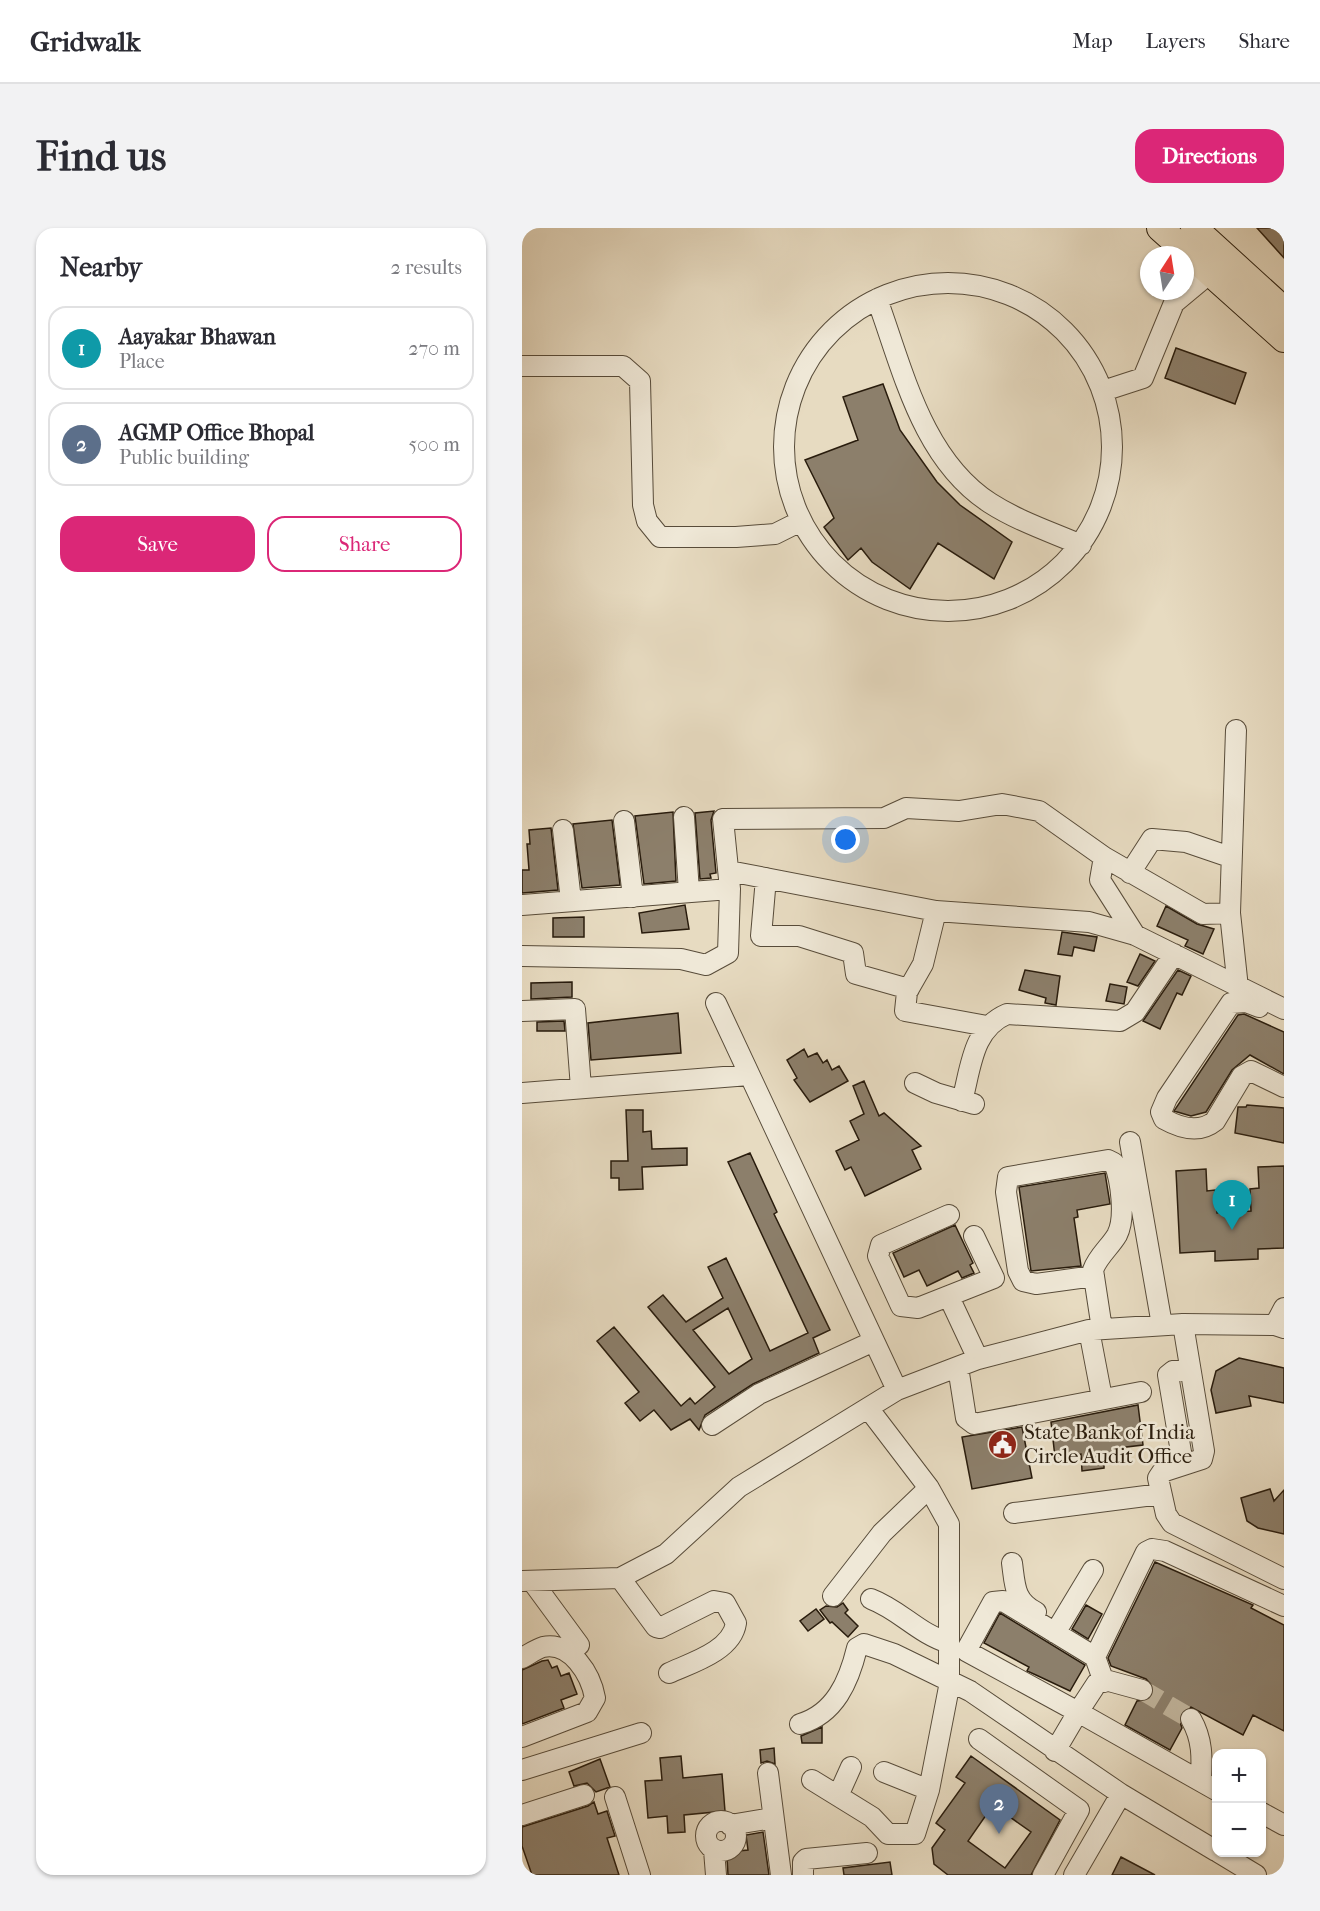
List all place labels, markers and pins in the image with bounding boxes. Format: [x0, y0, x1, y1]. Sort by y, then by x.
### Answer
pin: 1 [1212, 1180, 1252, 1230]
place label: State Bank of India Circle Audit Office [1024, 1420, 1195, 1468]
public building icon: State Bank of India Circle Audit Office [987, 1428, 1019, 1460]
pin: 2 [980, 1784, 1018, 1834]

